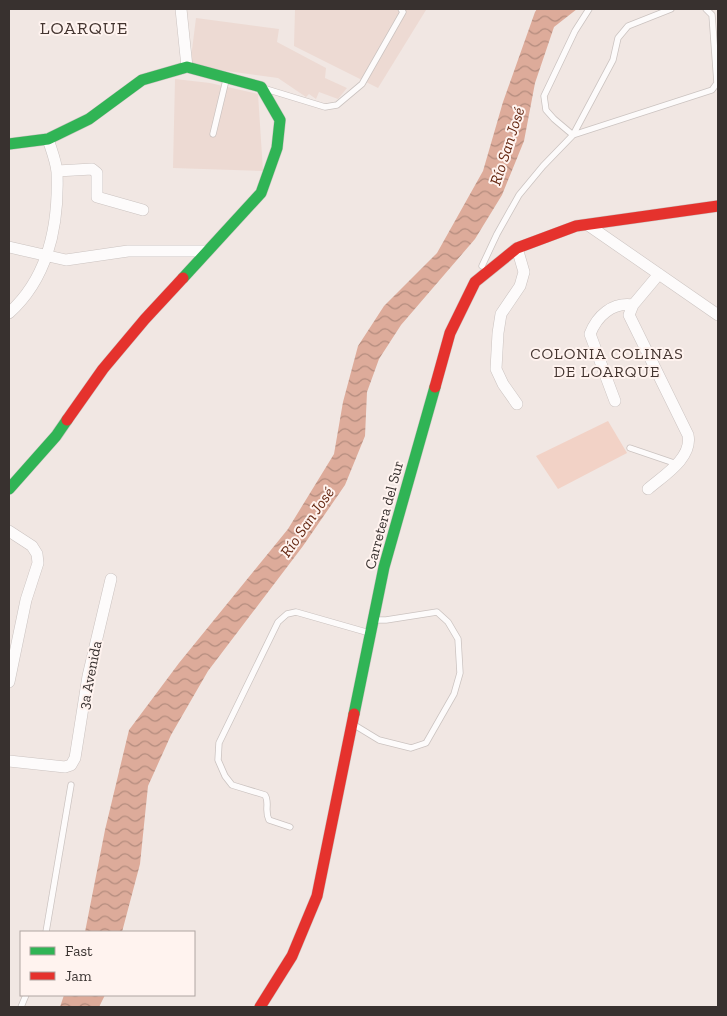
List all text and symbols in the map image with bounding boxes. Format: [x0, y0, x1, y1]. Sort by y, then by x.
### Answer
district label: LOARQUE [40, 17, 128, 39]
water label: Río San José [485, 105, 529, 187]
district label: COLONIA COLINAS DE LOARQUE [530, 344, 684, 381]
street label: Carretera del Sur [361, 459, 407, 571]
water label: Río San José [276, 483, 338, 561]
street label: 3a Avenida [75, 639, 105, 711]
legend [20, 931, 195, 996]
text: Fast [65, 942, 93, 960]
text: Jam [65, 967, 92, 985]

